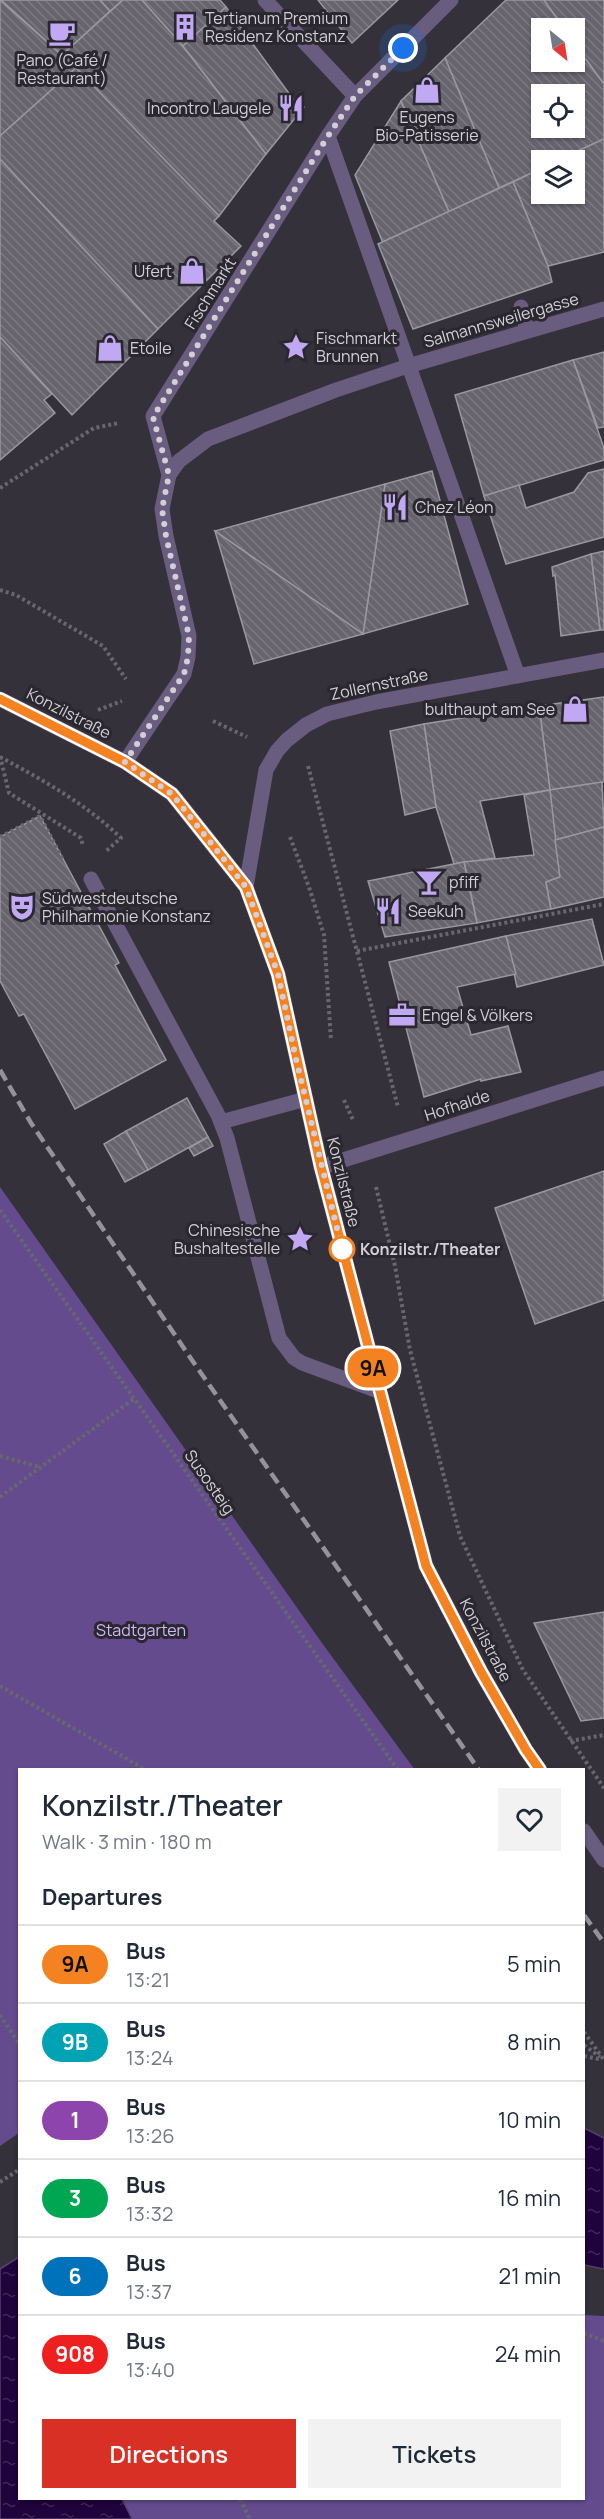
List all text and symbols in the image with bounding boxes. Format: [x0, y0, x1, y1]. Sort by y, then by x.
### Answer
place label: Tertianum Premium Residenz Konstanz [205, 7, 348, 47]
building icon: Tertianum Premium Residenz Konstanz [170, 12, 200, 42]
cafe icon: Pano (Café / Restaurant) [47, 18, 77, 48]
north arrow [531, 18, 585, 72]
map controls [531, 18, 585, 204]
your location [388, 33, 418, 63]
place label: Pano (Café / Restaurant) [16, 49, 108, 89]
shop icon: Eugens Bio-Patisserie [412, 75, 442, 105]
button: locate [531, 84, 585, 138]
restaurant icon: Incontro Laugele [276, 93, 306, 123]
place label: Incontro Laugele [147, 97, 271, 119]
place label: Eugens Bio-Patisserie [375, 106, 479, 146]
button: layers [531, 150, 585, 204]
street label: Fischmarkt [179, 253, 241, 333]
shop icon: Ufert [177, 256, 207, 286]
place label: Ufert [134, 260, 172, 282]
street label: Salmannsweilergasse [421, 287, 581, 353]
place label: Fischmarkt Brunnen [316, 327, 397, 367]
place icon: Fischmarkt Brunnen [281, 332, 311, 362]
shop icon: Etoile [95, 333, 125, 363]
place label: Etoile [130, 337, 172, 359]
restaurant icon: Chez Léon [380, 492, 410, 522]
place label: Chez Léon [415, 496, 493, 518]
street label: Zollernstraße [328, 663, 430, 705]
street label: Konzilstraße [23, 682, 115, 744]
shop icon: bulthaupt am See [560, 694, 590, 724]
place label: bulthaupt am See [425, 698, 555, 720]
bar icon: pfiff [414, 867, 444, 897]
place label: pfiff [449, 871, 479, 893]
place label: Südwestdeutsche Philharmonie Konstanz [42, 887, 211, 927]
theatre icon: Südwestdeutsche Philharmonie Konstanz [7, 892, 37, 922]
restaurant icon: Seekuh [373, 896, 403, 926]
place label: Seekuh [408, 900, 464, 922]
office icon: Engel & Völkers [387, 1000, 417, 1030]
place label: Engel & Völkers [422, 1004, 533, 1026]
street label: Hofhalde [421, 1084, 493, 1126]
street label: Konzilstraße [322, 1135, 366, 1229]
place label: Chinesische Bushaltestelle [174, 1219, 280, 1259]
place icon: Chinesische Bushaltestelle [285, 1224, 315, 1254]
marker: Konzilstr./Theater [329, 1236, 355, 1262]
place label: Konzilstr./Theater [360, 1238, 501, 1260]
line badge: 9A [346, 1348, 400, 1388]
text: 9A [359, 1354, 387, 1382]
street label: Susosteig [180, 1445, 240, 1519]
street label: Konzilstraße [455, 1594, 517, 1686]
park label: Stadtgarten [96, 1619, 186, 1641]
text: Konzilstr./Theater [42, 1786, 283, 1824]
button: heart [498, 1788, 561, 1851]
text: Walk · 3 min · 180 m [42, 1828, 212, 1855]
text: Departures [42, 1882, 162, 1912]
text: Bus [126, 1936, 166, 1966]
text: 5 min [507, 1949, 561, 1979]
text: 9A [61, 1950, 89, 1978]
text: 13:21 [126, 1966, 170, 1993]
text: Bus [126, 2014, 166, 2044]
text: 8 min [507, 2027, 561, 2057]
text: 9B [62, 2028, 88, 2056]
text: 13:24 [126, 2044, 174, 2071]
text: Bus [126, 2092, 166, 2122]
text: 10 min [498, 2105, 561, 2135]
text: 1 [70, 2106, 80, 2134]
text: 13:26 [126, 2122, 175, 2149]
text: Bus [126, 2170, 166, 2200]
text: 16 min [498, 2183, 561, 2213]
text: 3 [69, 2184, 81, 2212]
text: 13:32 [126, 2200, 173, 2227]
text: Bus [126, 2248, 166, 2278]
text: 21 min [499, 2261, 561, 2291]
text: 6 [68, 2262, 82, 2290]
text: 13:37 [126, 2278, 172, 2305]
text: Bus [126, 2326, 166, 2356]
text: 24 min [495, 2339, 561, 2369]
text: 908 [55, 2340, 95, 2368]
text: 13:40 [126, 2356, 175, 2383]
button: Directions [42, 2419, 296, 2488]
button: Tickets [308, 2419, 561, 2488]

